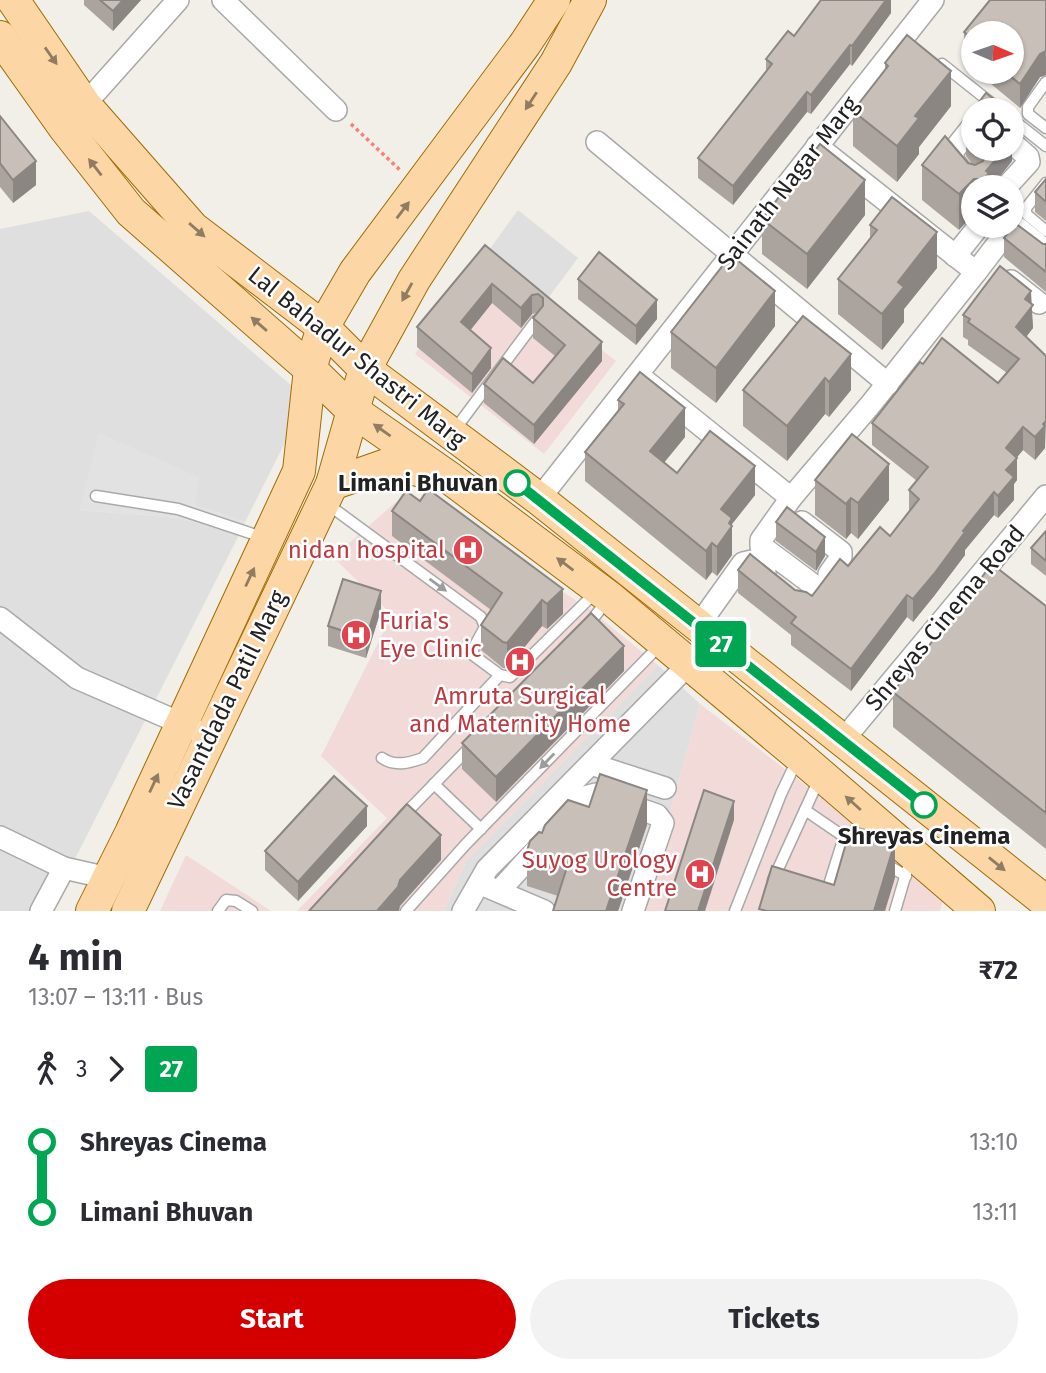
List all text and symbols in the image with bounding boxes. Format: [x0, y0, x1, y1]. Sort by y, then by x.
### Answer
north arrow [961, 21, 1024, 84]
map controls [961, 21, 1024, 238]
one-way arrow [44, 47, 58, 65]
street label: Sainath Nagar Marg [712, 90, 865, 275]
one-way arrow [525, 92, 538, 111]
button: locate [961, 98, 1024, 161]
one-way arrow [88, 158, 103, 176]
button: layers [961, 175, 1024, 238]
one-way arrow [395, 202, 410, 220]
one-way arrow [188, 222, 206, 238]
street label: Lal Bahadur Shastri Marg [243, 261, 472, 454]
one-way arrow [401, 282, 413, 302]
one-way arrow [250, 316, 268, 332]
one-way arrow [373, 423, 391, 437]
place label: Limani Bhuvan [338, 469, 498, 497]
marker: Limani Bhuvan [504, 470, 530, 496]
street label: Shreyas Cinema Road [859, 520, 1031, 716]
hospital icon: nidan hospital [451, 533, 485, 567]
place label: nidan hospital [288, 536, 445, 564]
one-way arrow [556, 557, 574, 572]
one-way arrow [244, 567, 256, 587]
one-way arrow [429, 578, 447, 592]
street label: Vasantdada Patil Marg [162, 585, 292, 814]
place label: Furia's Eye Clinic [379, 607, 482, 663]
hospital icon: Furia's Eye Clinic [339, 618, 373, 652]
line badge: 27 [690, 621, 752, 667]
text: 27 [709, 630, 733, 658]
hospital icon: Amruta Surgical and Maternity Home [503, 645, 537, 679]
place label: Amruta Surgical and Maternity Home [409, 682, 631, 738]
one-way arrow [539, 753, 555, 769]
one-way arrow [149, 773, 160, 794]
marker: Shreyas Cinema [911, 792, 937, 818]
one-way arrow [844, 795, 862, 811]
place label: Shreyas Cinema [838, 822, 1010, 850]
place label: Suyog Urology Centre [522, 846, 677, 902]
one-way arrow [989, 856, 1006, 871]
hospital icon: Suyog Urology Centre [683, 857, 717, 891]
text: 4 min [28, 934, 123, 980]
text: ₹72 [979, 955, 1018, 986]
text: 13:07 – 13:11 · Bus [28, 983, 203, 1011]
icon: walk [28, 1050, 66, 1088]
icon: forward [97, 1050, 135, 1088]
text: 3 [76, 1055, 87, 1083]
text: 27 [159, 1055, 183, 1083]
text: Shreyas Cinema [80, 1127, 267, 1158]
text: 13:10 [969, 1128, 1018, 1156]
text: Limani Bhuvan [80, 1197, 253, 1228]
text: 13:11 [972, 1198, 1018, 1226]
button: Start [28, 1279, 516, 1359]
button: Tickets [530, 1279, 1018, 1359]

